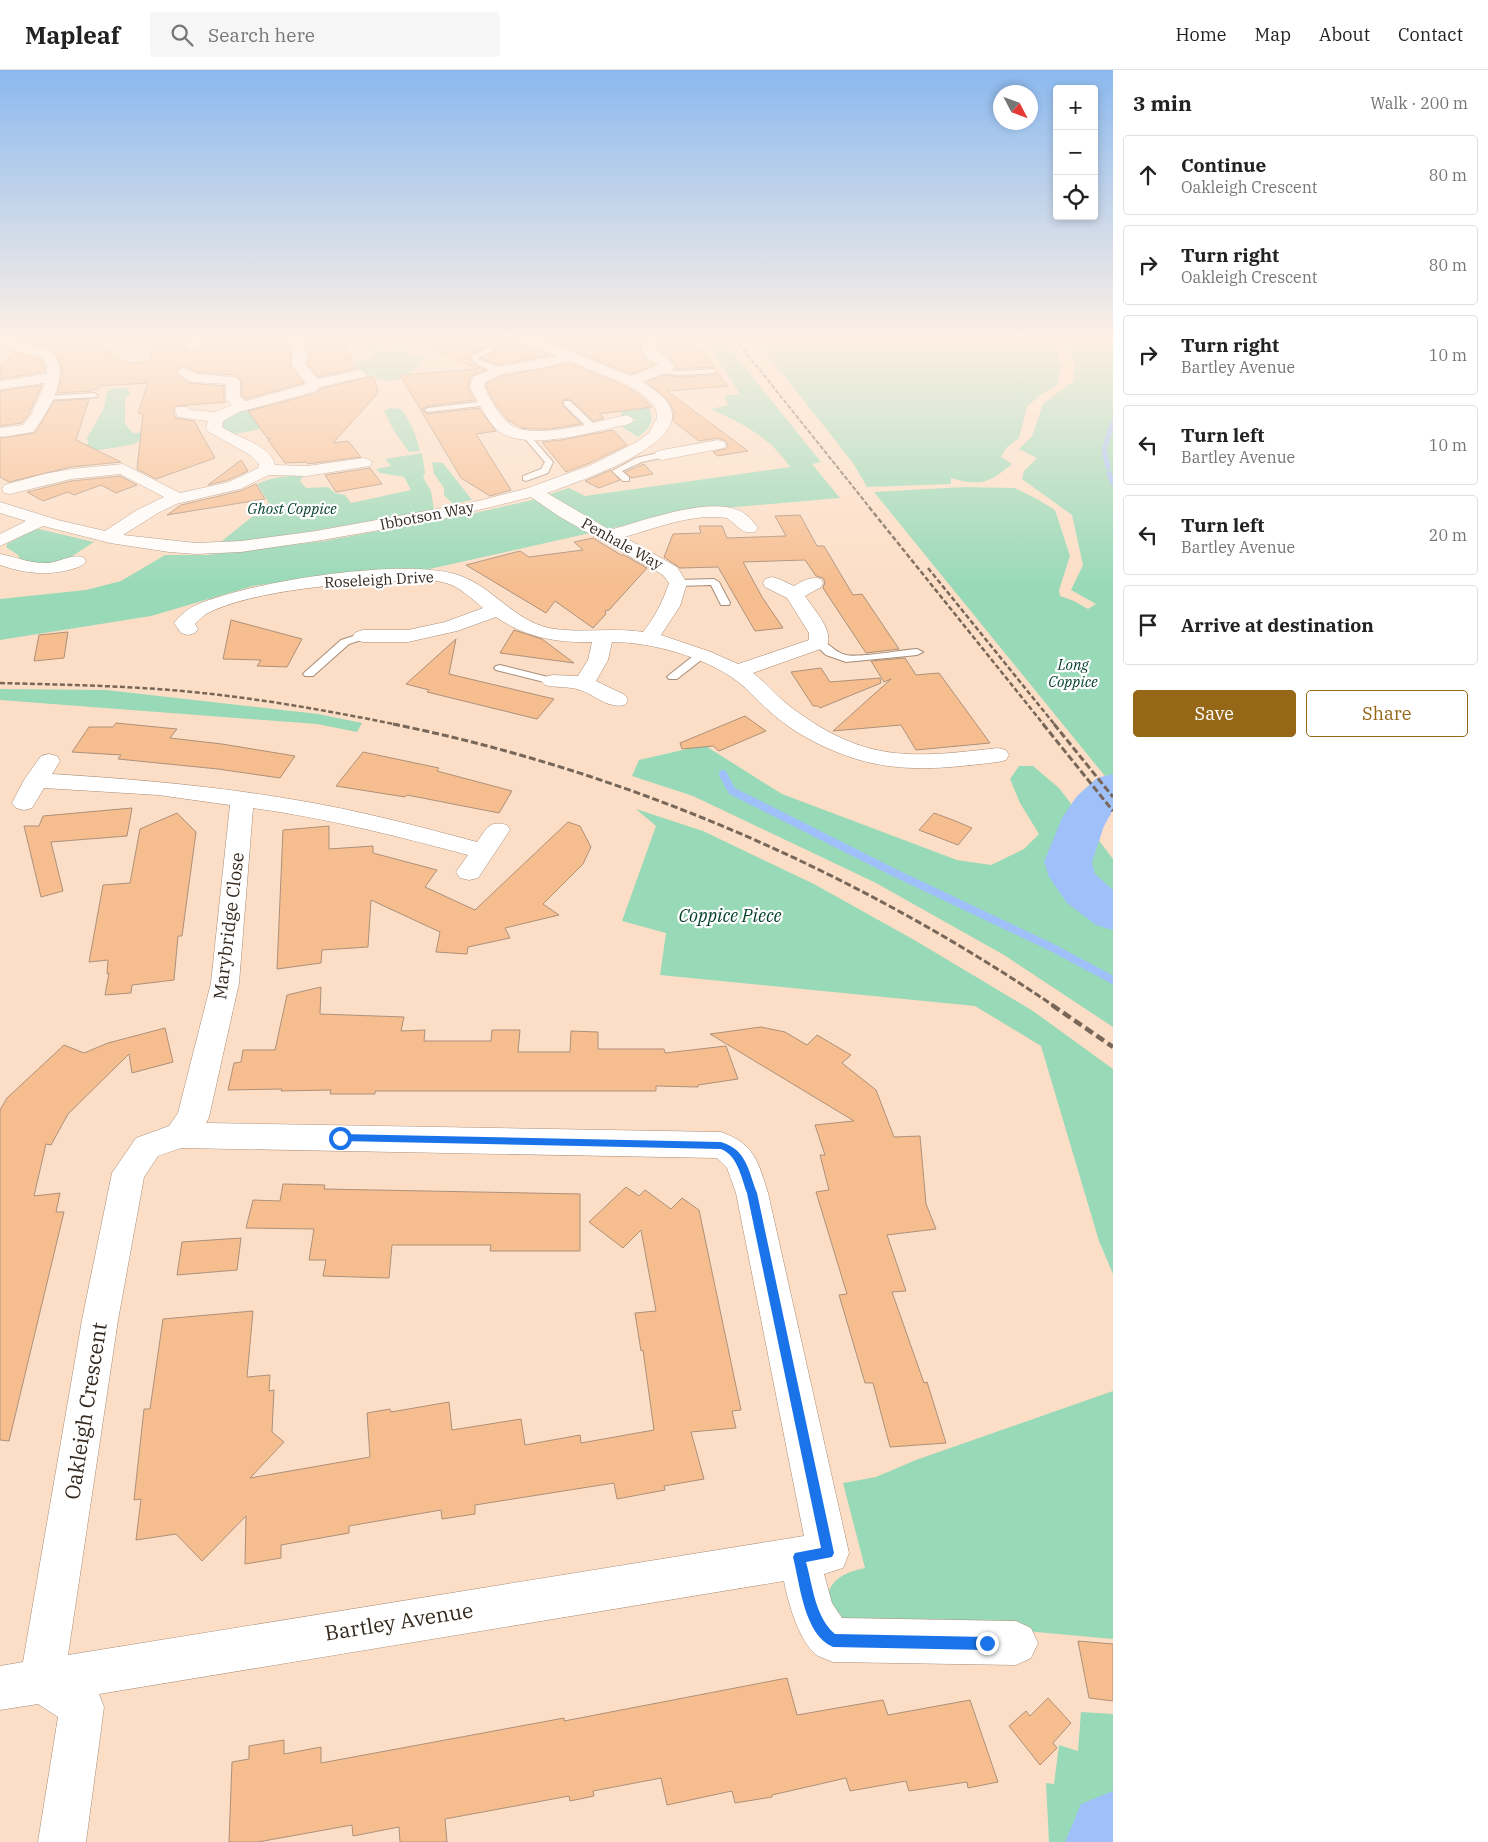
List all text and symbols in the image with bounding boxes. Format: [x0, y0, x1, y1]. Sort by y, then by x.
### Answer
search box [150, 12, 500, 57]
text: Mapleaf [25, 19, 120, 51]
icon: search [168, 21, 196, 49]
text: Search here [208, 23, 315, 47]
text: Home [1175, 23, 1227, 46]
text: Map [1255, 23, 1291, 46]
text: About [1319, 23, 1370, 46]
text: Contact [1398, 23, 1463, 46]
north arrow [993, 85, 1038, 130]
map controls [1053, 85, 1098, 220]
button: + [1053, 85, 1098, 130]
text: 3 min [1133, 89, 1192, 117]
text: Walk · 200 m [1370, 93, 1468, 113]
button: − [1053, 130, 1098, 175]
text: Continue [1181, 153, 1266, 177]
icon: ahead [1134, 161, 1162, 189]
text: 80 m [1429, 165, 1467, 185]
button: locate [1053, 175, 1098, 220]
text: Oakleigh Crescent [1181, 177, 1318, 197]
text: Turn right [1181, 243, 1279, 267]
icon: right [1134, 251, 1162, 279]
text: 80 m [1429, 255, 1467, 275]
text: Oakleigh Crescent [1181, 267, 1318, 287]
text: Turn right [1181, 333, 1279, 357]
icon: right [1134, 341, 1162, 369]
text: 10 m [1429, 345, 1467, 365]
text: Bartley Avenue [1181, 357, 1295, 377]
text: Turn left [1181, 423, 1264, 447]
icon: left [1134, 431, 1162, 459]
text: 10 m [1429, 435, 1467, 455]
text: Bartley Avenue [1181, 447, 1295, 467]
street label: Ibbotson Way [378, 497, 476, 534]
park label: Ghost Coppice [247, 499, 337, 518]
street label: Penhale Way [578, 513, 666, 574]
text: Turn left [1181, 513, 1264, 537]
icon: left [1134, 521, 1162, 549]
text: 20 m [1429, 525, 1467, 545]
text: Bartley Avenue [1181, 537, 1295, 557]
street label: Roseleigh Drive [324, 567, 434, 592]
icon: arrive [1134, 611, 1162, 639]
text: Arrive at destination [1181, 613, 1374, 637]
park label: Long Coppice [1048, 655, 1098, 691]
button: Save [1133, 690, 1296, 737]
button: Share [1306, 690, 1468, 737]
street label: Marybridge Close [208, 851, 249, 1001]
park label: Coppice Piece [679, 904, 781, 927]
route start [329, 1127, 352, 1150]
street label: Oakleigh Crescent [57, 1320, 113, 1502]
street label: Bartley Avenue [323, 1595, 475, 1647]
route end [976, 1632, 999, 1655]

